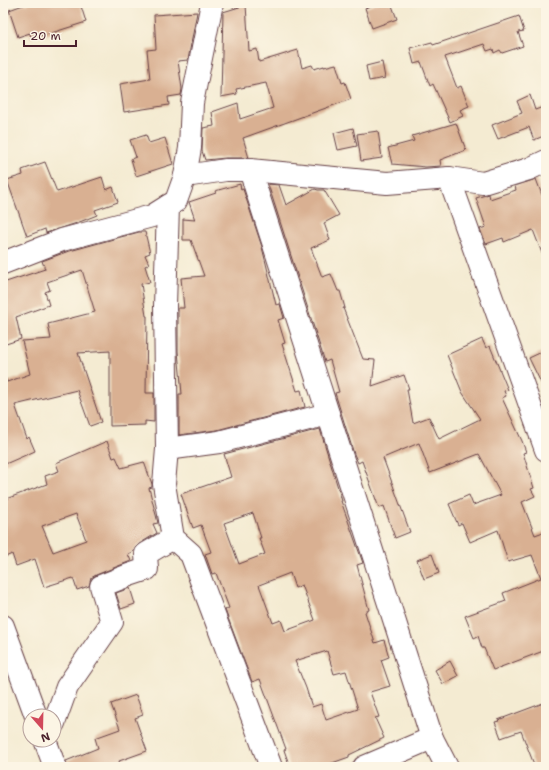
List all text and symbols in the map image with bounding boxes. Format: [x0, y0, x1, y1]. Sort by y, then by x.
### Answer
scale bar [24, 22, 76, 48]
text: 20 m [30, 28, 61, 44]
north arrow [22, 708, 62, 748]
text: N [38, 728, 52, 746]

